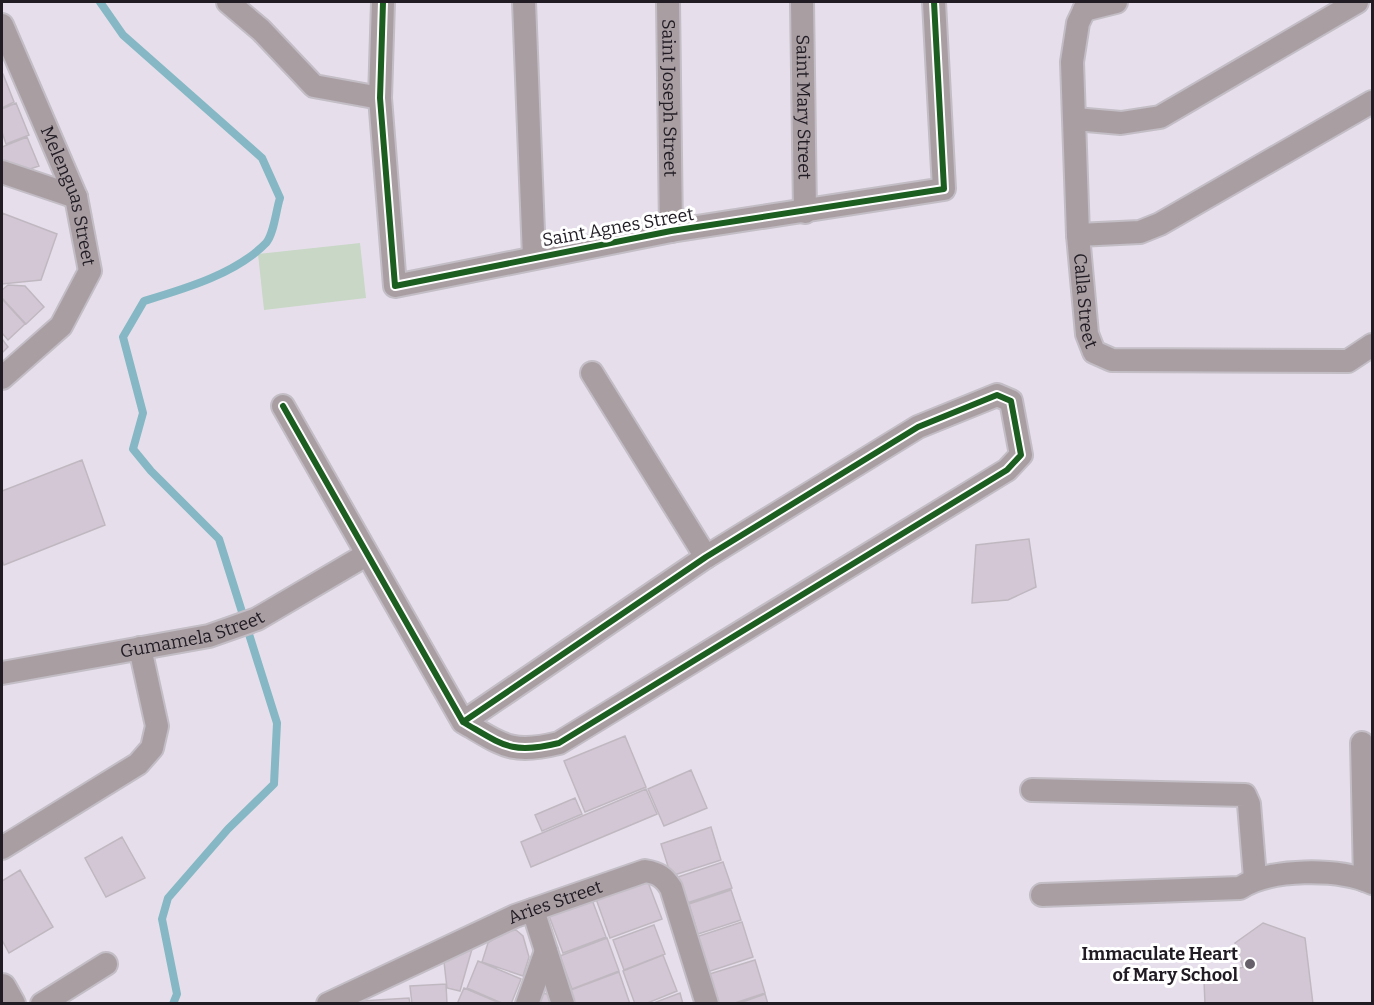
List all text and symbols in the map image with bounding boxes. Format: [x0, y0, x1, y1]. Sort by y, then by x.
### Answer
street label: Saint Joseph Street [657, 19, 681, 178]
street label: Saint Mary Street [791, 34, 816, 180]
street label: Melenguas Street [36, 122, 100, 268]
street label: Saint Agnes Street [541, 203, 696, 251]
street label: Calla Street [1069, 252, 1103, 352]
street label: Gumamela Street [118, 606, 269, 663]
street label: Aries Street [504, 876, 606, 929]
place label: Immaculate Heart of Mary School [1082, 943, 1238, 986]
marker: Immaculate Heart of Mary School [1243, 957, 1257, 971]

